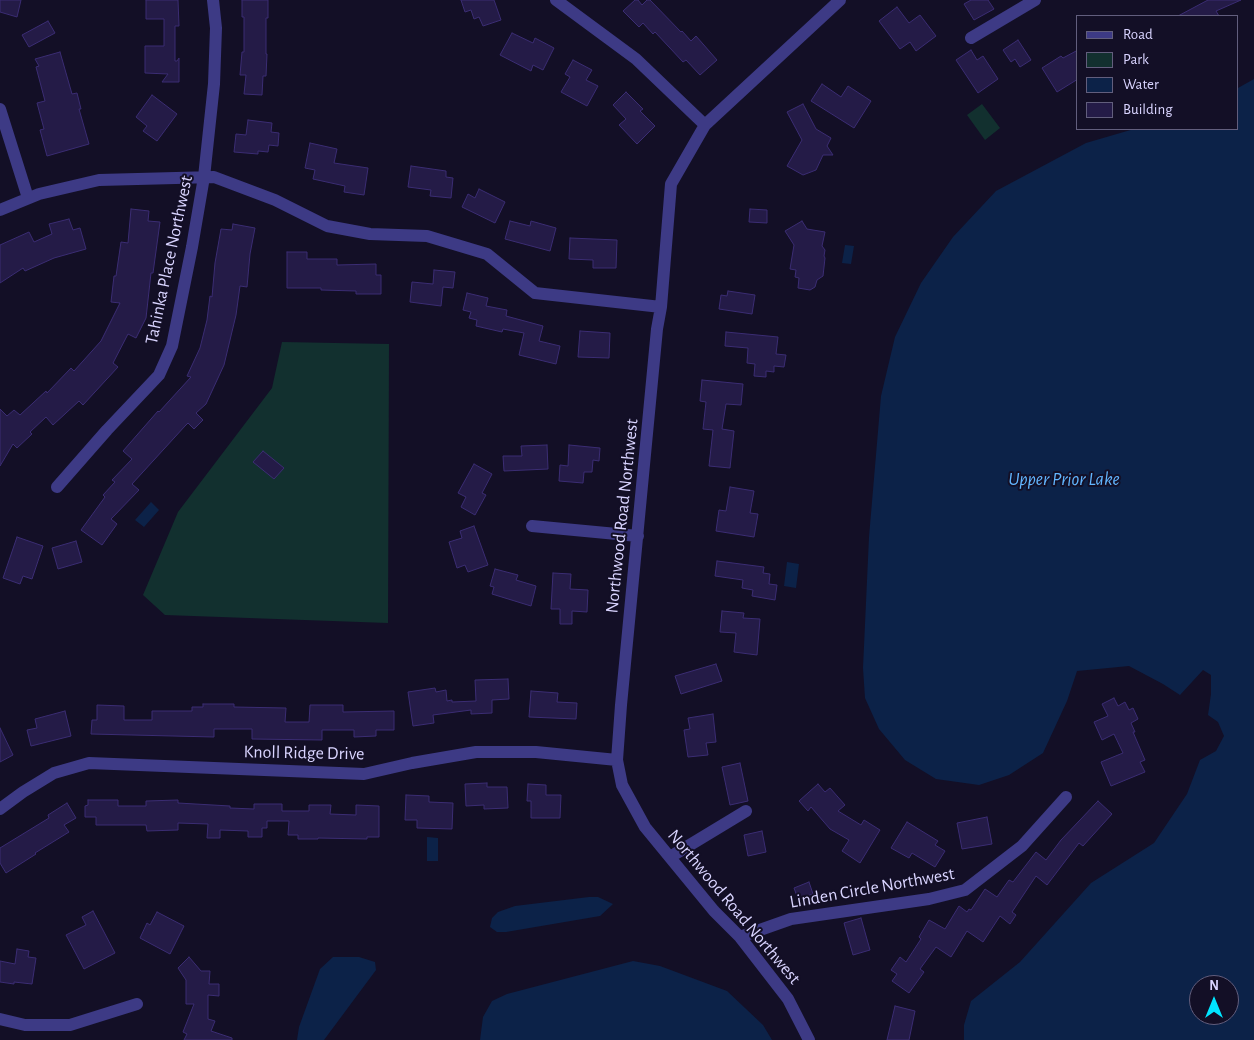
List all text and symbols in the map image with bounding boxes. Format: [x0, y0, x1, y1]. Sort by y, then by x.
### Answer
legend [1076, 15, 1239, 130]
text: Road [1123, 27, 1153, 42]
text: Park [1123, 52, 1149, 67]
text: Water [1123, 77, 1159, 92]
text: Building [1123, 102, 1173, 117]
street label: Tahinka Place Northwest [141, 174, 197, 346]
street label: Northwood Road Northwest [601, 418, 643, 614]
water label: Upper Prior Lake [1008, 468, 1120, 490]
street label: Knoll Ridge Drive [243, 741, 365, 765]
street label: Northwood Road Northwest [663, 825, 805, 989]
street label: Linden Circle Northwest [788, 863, 956, 913]
north arrow [1189, 975, 1239, 1025]
text: N [1209, 979, 1219, 993]

